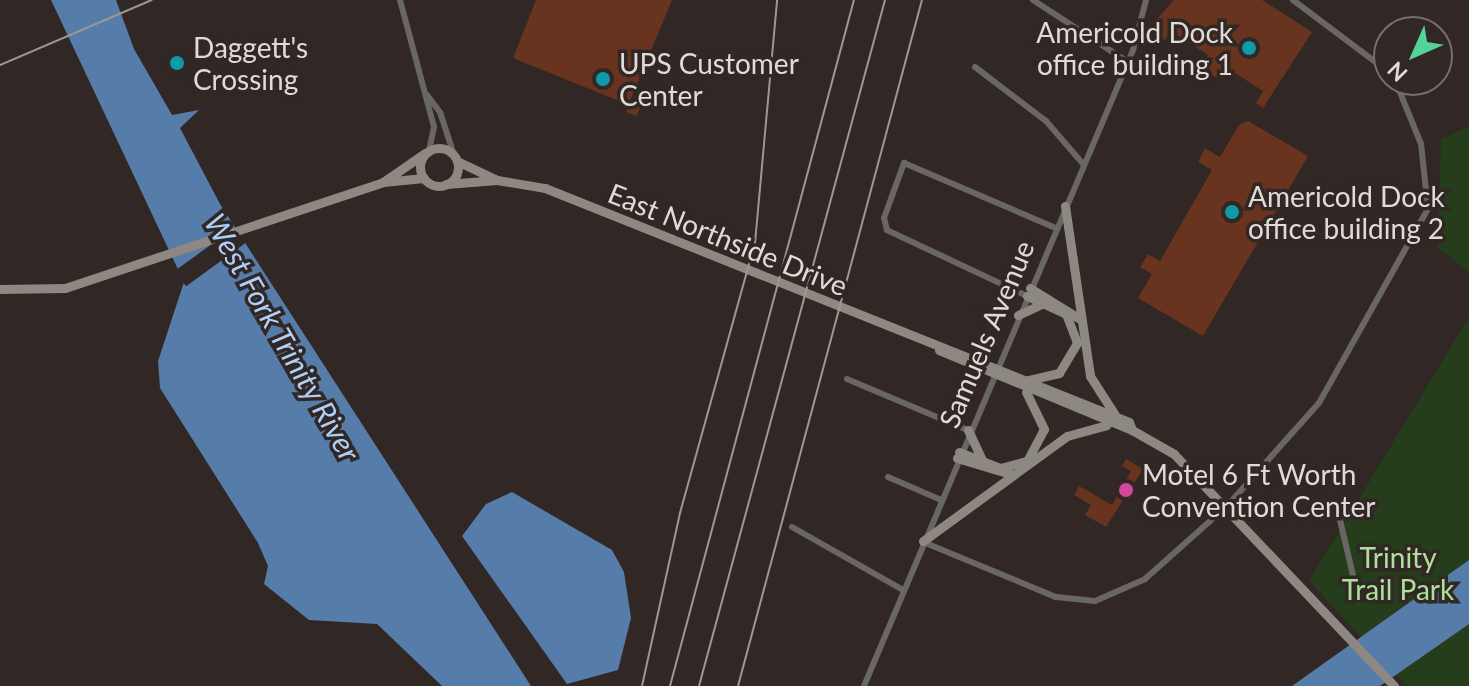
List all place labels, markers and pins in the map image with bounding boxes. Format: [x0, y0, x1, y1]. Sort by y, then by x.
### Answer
place label: Americold Dock office building 1 [1036, 15, 1233, 81]
place label: Daggett's Crossing [193, 30, 308, 96]
marker: Americold Dock office building 1 [1240, 39, 1258, 57]
place label: UPS Customer Center [619, 46, 799, 112]
marker: Daggett's Crossing [168, 54, 186, 72]
marker: UPS Customer Center [594, 70, 612, 88]
place label: Americold Dock office building 2 [1248, 179, 1445, 245]
marker: Americold Dock office building 2 [1223, 203, 1241, 221]
place label: Motel 6 Ft Worth Convention Center [1142, 457, 1375, 523]
marker: Motel 6 Ft Worth Convention Center [1117, 481, 1135, 499]

